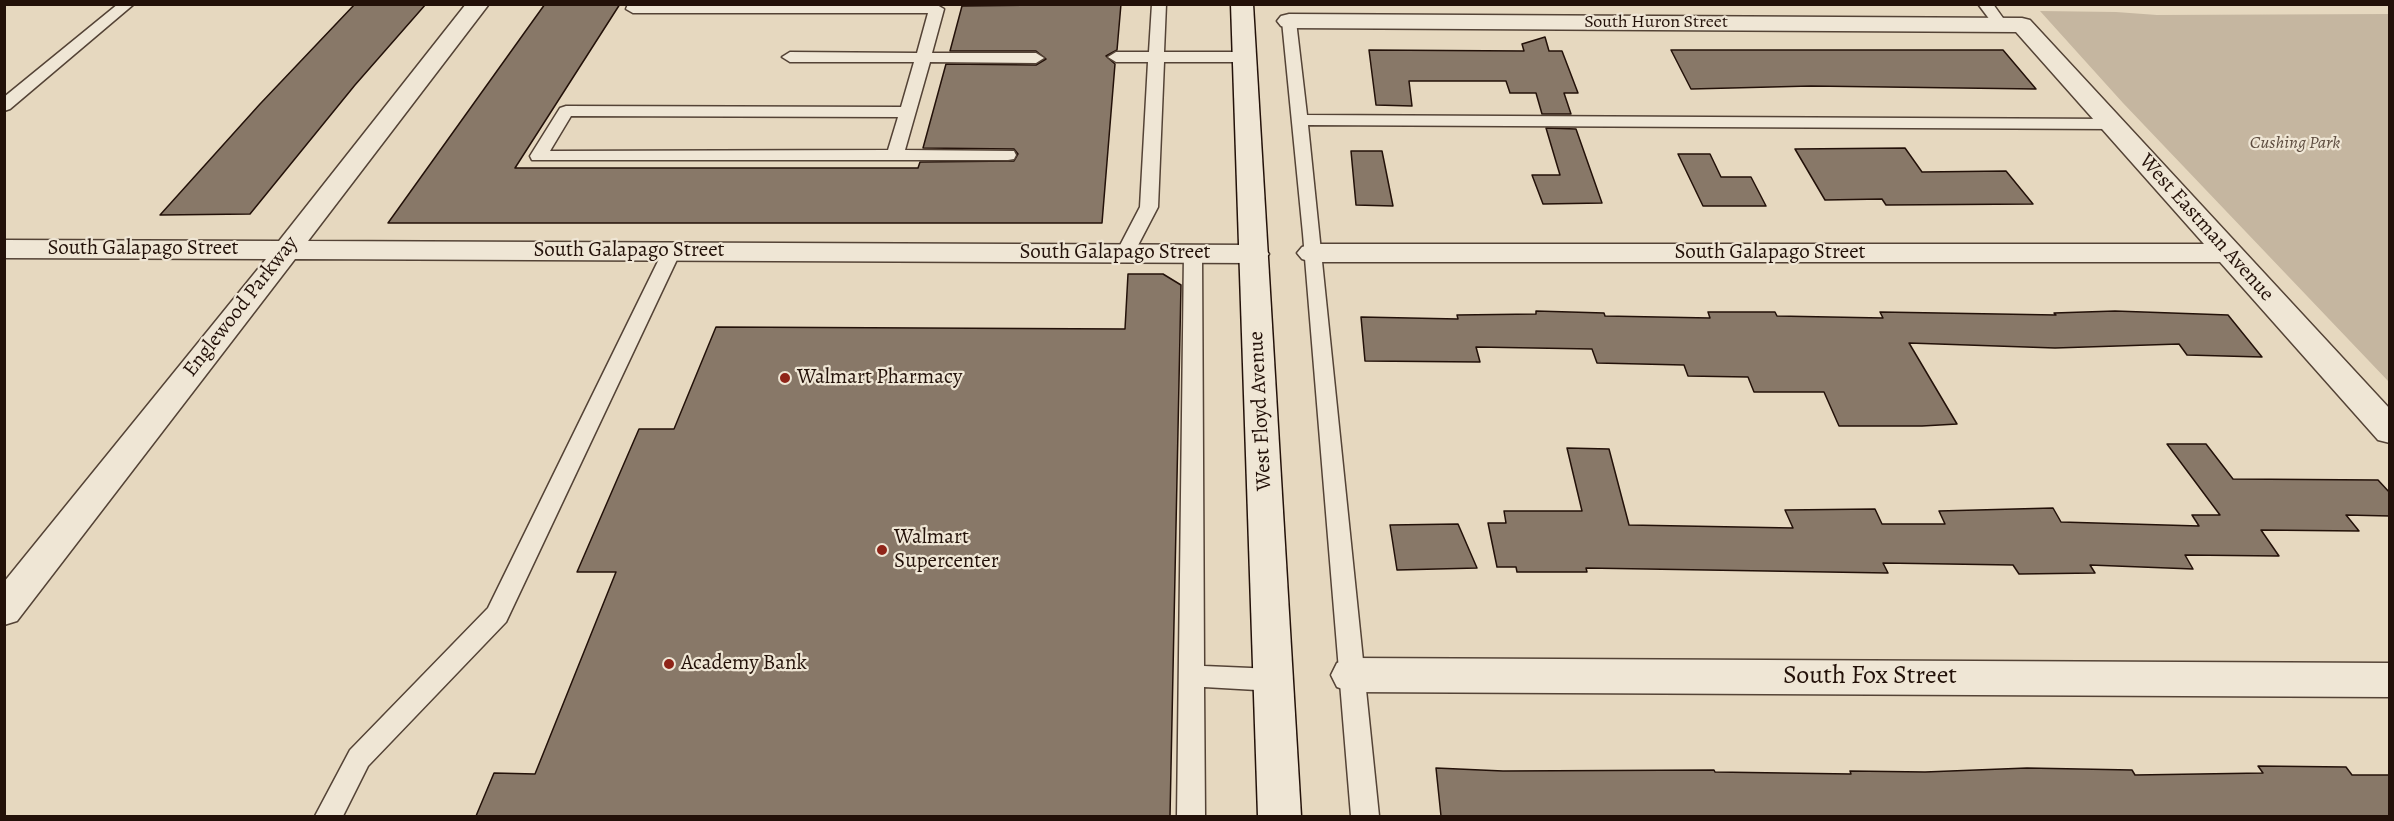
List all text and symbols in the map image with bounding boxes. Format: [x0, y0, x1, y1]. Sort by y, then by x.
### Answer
street label: South Huron Street [1584, 12, 1728, 34]
park label: Cushing Park [2250, 133, 2340, 155]
street label: West Eastman Avenue [2133, 149, 2279, 307]
street label: Englewood Parkway [178, 232, 304, 382]
street label: South Galapago Street [48, 236, 238, 262]
street label: South Galapago Street [534, 238, 724, 264]
street label: South Galapago Street [1020, 240, 1210, 266]
street label: South Galapago Street [1675, 240, 1865, 266]
street label: West Floyd Avenue [1244, 330, 1278, 492]
place label: Walmart Pharmacy [797, 365, 962, 391]
marker: Walmart Pharmacy [778, 371, 792, 385]
place label: Walmart Supercenter [894, 525, 999, 575]
marker: Walmart Supercenter [875, 543, 889, 557]
place label: Academy Bank [681, 651, 807, 677]
marker: Academy Bank [662, 657, 676, 671]
street label: South Fox Street [1783, 661, 1957, 693]

